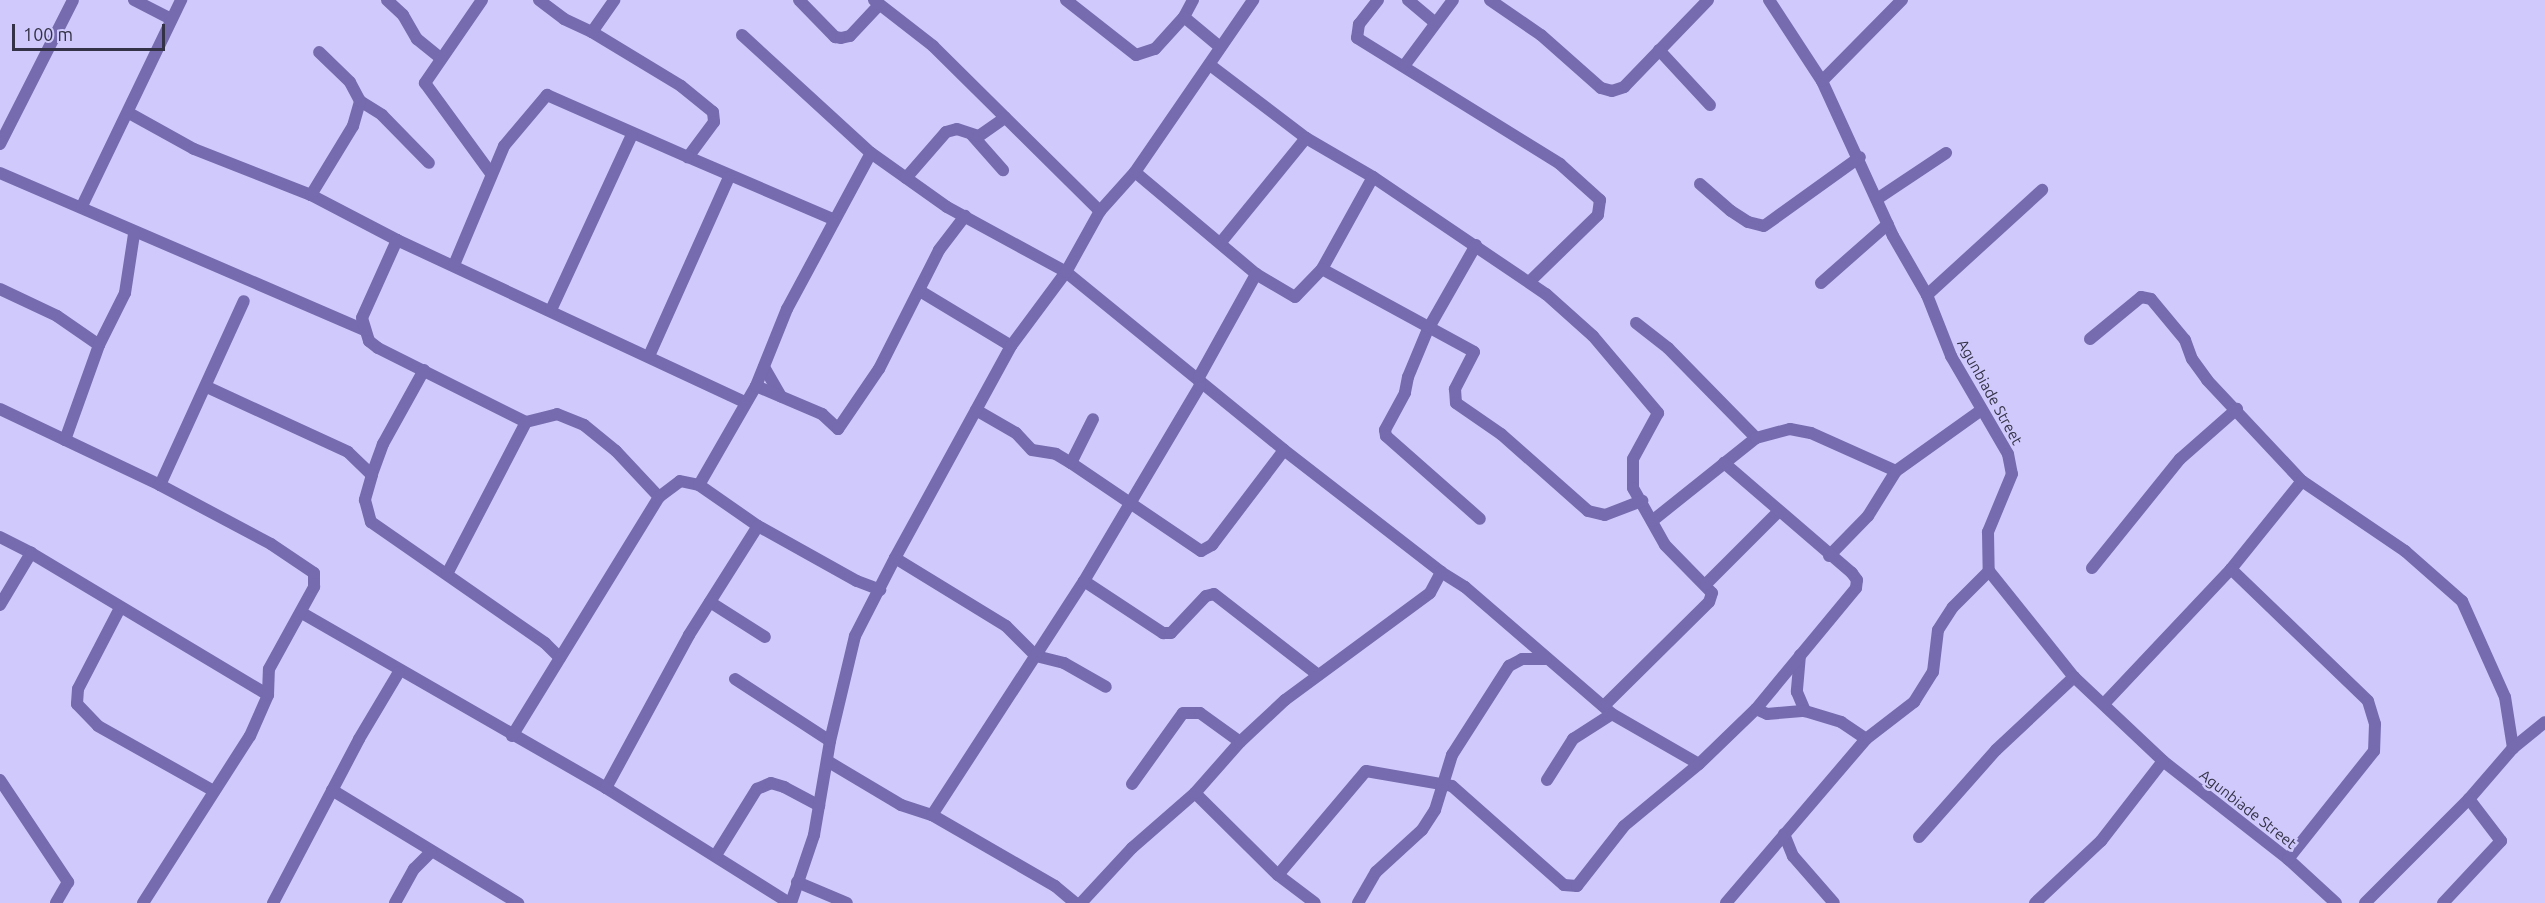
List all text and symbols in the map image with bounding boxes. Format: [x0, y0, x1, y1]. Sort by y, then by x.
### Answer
scale bar [15, 12, 168, 50]
text: 100 m [23, 24, 73, 44]
street label: Agunbiade Street [1954, 336, 2026, 448]
street label: Agunbiade Street [2196, 766, 2300, 852]

